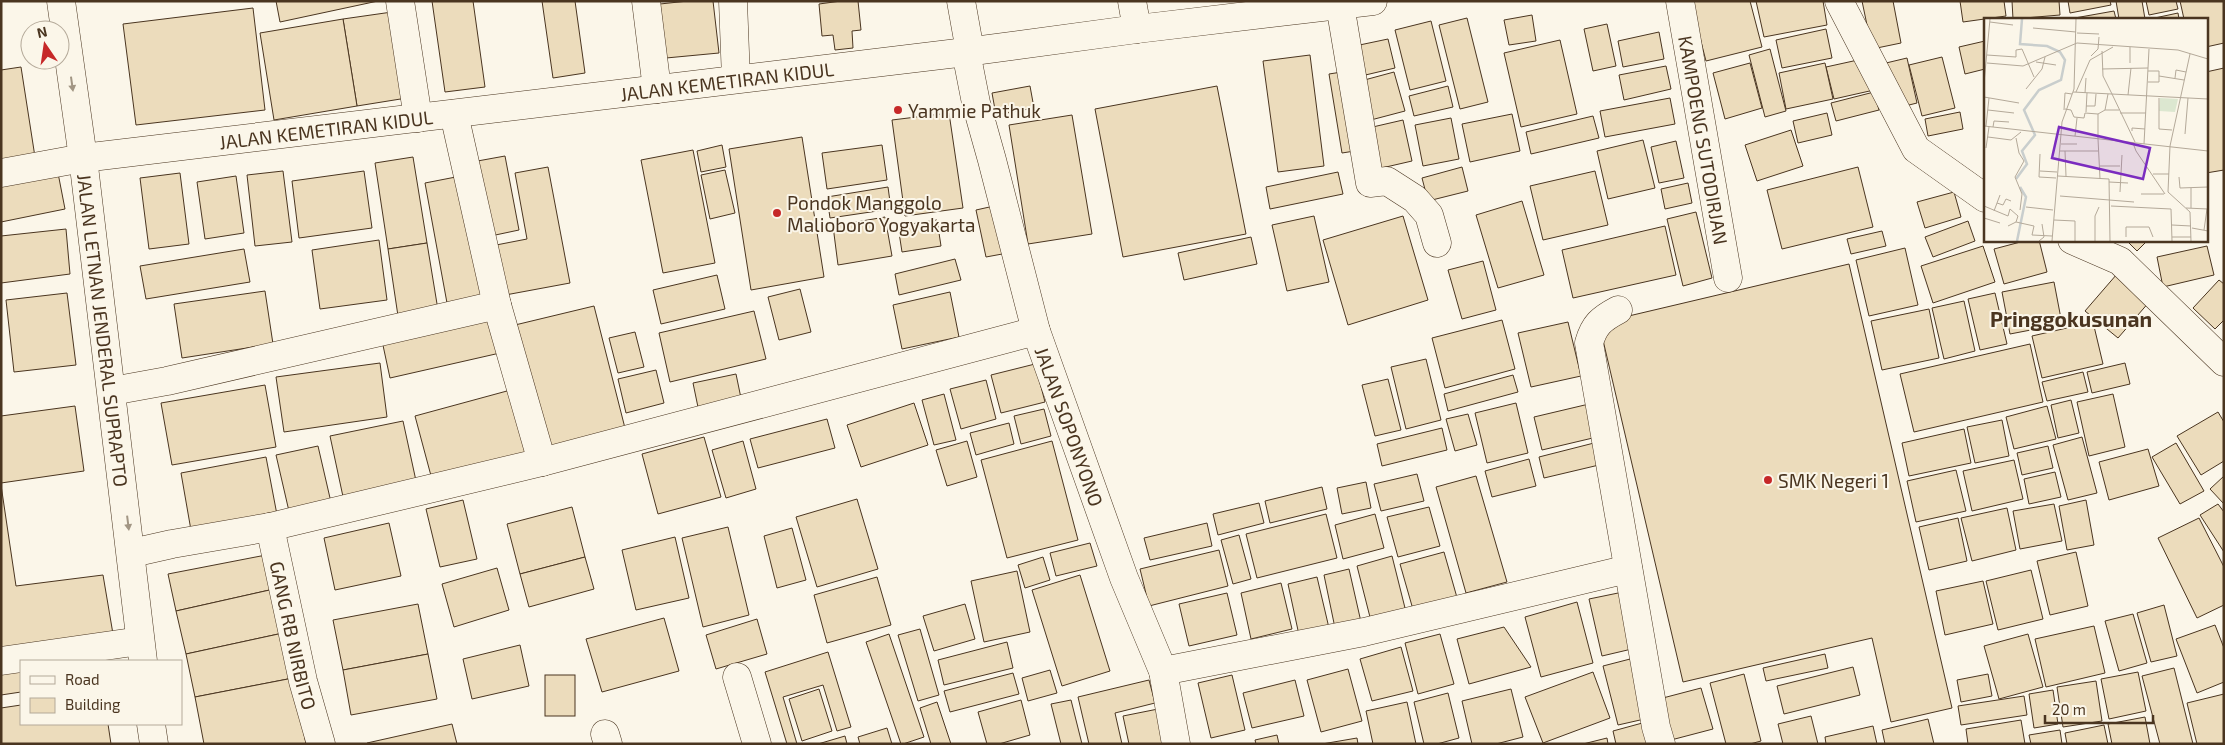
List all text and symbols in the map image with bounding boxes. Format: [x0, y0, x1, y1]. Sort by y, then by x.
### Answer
inset map [1984, 18, 2208, 241]
north arrow [20, 20, 70, 70]
text: N [35, 22, 49, 41]
street label: KAMPOENG SUTODIRJAN [1675, 34, 1733, 246]
street label: JALAN KEMETIRAN KIDUL [619, 56, 835, 105]
one-way arrow [69, 77, 77, 93]
place label: Yammie Pathuk [908, 99, 1041, 122]
marker: Yammie Pathuk [892, 104, 904, 116]
street label: JALAN KEMETIRAN KIDUL [218, 105, 434, 153]
street label: JALAN LETNAN JENDERAL SUPRAPTO [73, 172, 134, 488]
place label: Pondok Manggolo Malioboro Yogyakarta [787, 191, 975, 236]
marker: Pondok Manggolo Malioboro Yogyakarta [771, 207, 783, 219]
district label: Pringgokusunan [1990, 306, 2152, 331]
street label: JALAN SOPONYONO [1031, 344, 1109, 509]
place label: SMK Negeri 1 [1778, 469, 1889, 492]
marker: SMK Negeri 1 [1762, 474, 1774, 486]
one-way arrow [124, 515, 132, 531]
street label: GANG RB NIRBITO [266, 559, 322, 712]
legend [20, 660, 182, 725]
text: Road [65, 670, 100, 688]
scale bar [2045, 692, 2152, 724]
text: Building [65, 695, 121, 713]
text: 20 m [2052, 700, 2086, 718]

